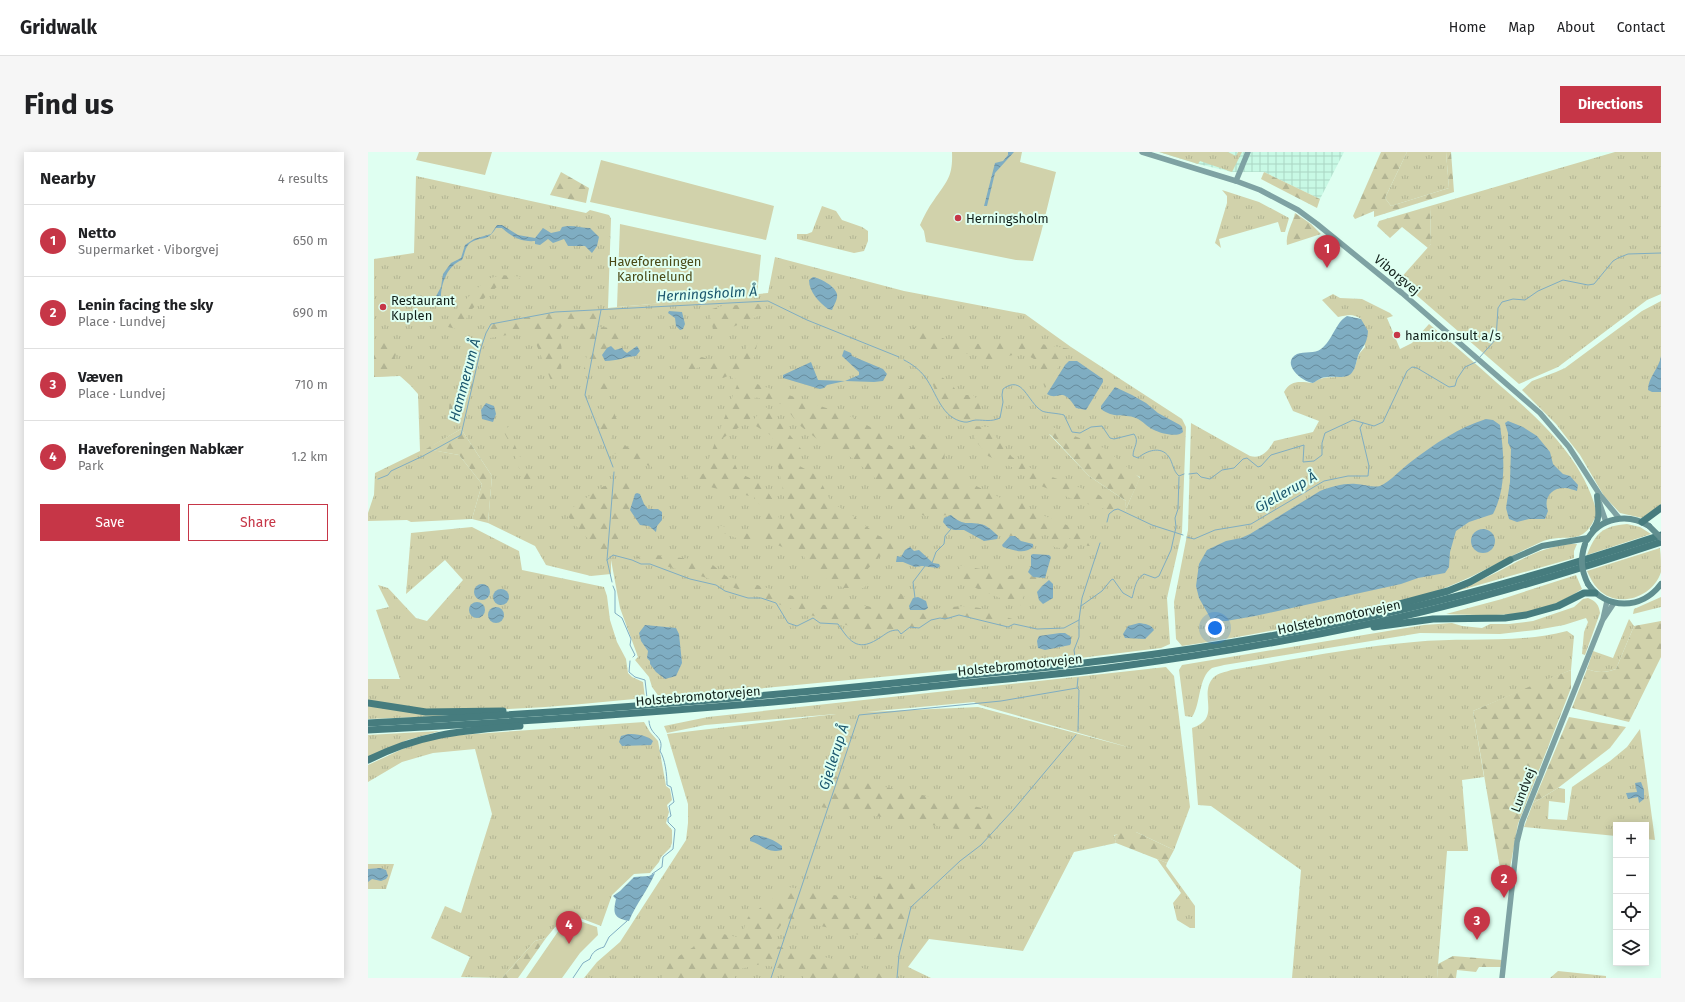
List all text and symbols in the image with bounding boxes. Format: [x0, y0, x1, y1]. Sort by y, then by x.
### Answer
text: Gridwalk [20, 16, 97, 39]
text: Home [1449, 19, 1486, 36]
text: Map [1508, 19, 1535, 36]
text: About [1557, 19, 1595, 36]
text: Contact [1617, 19, 1665, 36]
button: Directions [1560, 86, 1661, 123]
text: Find us [24, 88, 114, 121]
text: Nearby [40, 168, 95, 189]
text: 4 results [278, 171, 328, 186]
place label: Herningsholm [966, 211, 1049, 226]
marker: Herningsholm [953, 213, 963, 223]
text: Netto [78, 224, 116, 242]
text: 1 [50, 233, 56, 248]
text: 650 m [293, 233, 328, 248]
pin: 1 [1314, 235, 1340, 268]
text: Supermarket · Viborgvej [78, 242, 219, 257]
street label: Viborgvej [1371, 252, 1423, 298]
park label: Haveforeningen Karolinelund [609, 254, 701, 284]
water label: Herningsholm Å [656, 282, 758, 305]
place label: Restaurant Kuplen [391, 293, 455, 323]
text: Lenin facing the sky [78, 296, 213, 314]
marker: Restaurant Kuplen [378, 302, 388, 312]
text: 2 [50, 305, 56, 320]
text: 690 m [293, 305, 328, 320]
text: Place · Lundvej [78, 314, 166, 329]
place label: hamiconsult a/s [1405, 328, 1501, 343]
marker: hamiconsult a/s [1392, 330, 1402, 340]
water label: Hammerum Å [445, 336, 484, 423]
text: Væven [78, 368, 123, 386]
text: 3 [50, 377, 56, 392]
text: 710 m [295, 377, 328, 392]
text: Place · Lundvej [78, 386, 166, 401]
text: Haveforeningen Nabkær [78, 440, 244, 458]
text: 4 [49, 449, 57, 464]
text: 1.2 km [292, 449, 328, 464]
text: Park [78, 458, 104, 473]
water label: Gjellerup Å [1252, 467, 1320, 516]
button: Save [40, 504, 180, 541]
button: Share [188, 504, 328, 541]
street label: Holstebromotorvejen [1276, 597, 1402, 637]
your location [1205, 618, 1225, 638]
street label: Holstebromotorvejen [957, 651, 1083, 679]
street label: Holstebromotorvejen [635, 683, 761, 709]
water label: Gjellerup Å [814, 722, 853, 792]
street label: Lundvej [1508, 766, 1538, 814]
map controls [1613, 822, 1649, 966]
button: + [1613, 822, 1649, 858]
button: − [1613, 858, 1649, 894]
pin: 2 [1491, 865, 1517, 898]
button: locate [1613, 894, 1649, 930]
pin: 3 [1464, 907, 1490, 940]
pin: 4 [556, 911, 582, 944]
button: layers [1613, 930, 1649, 966]

